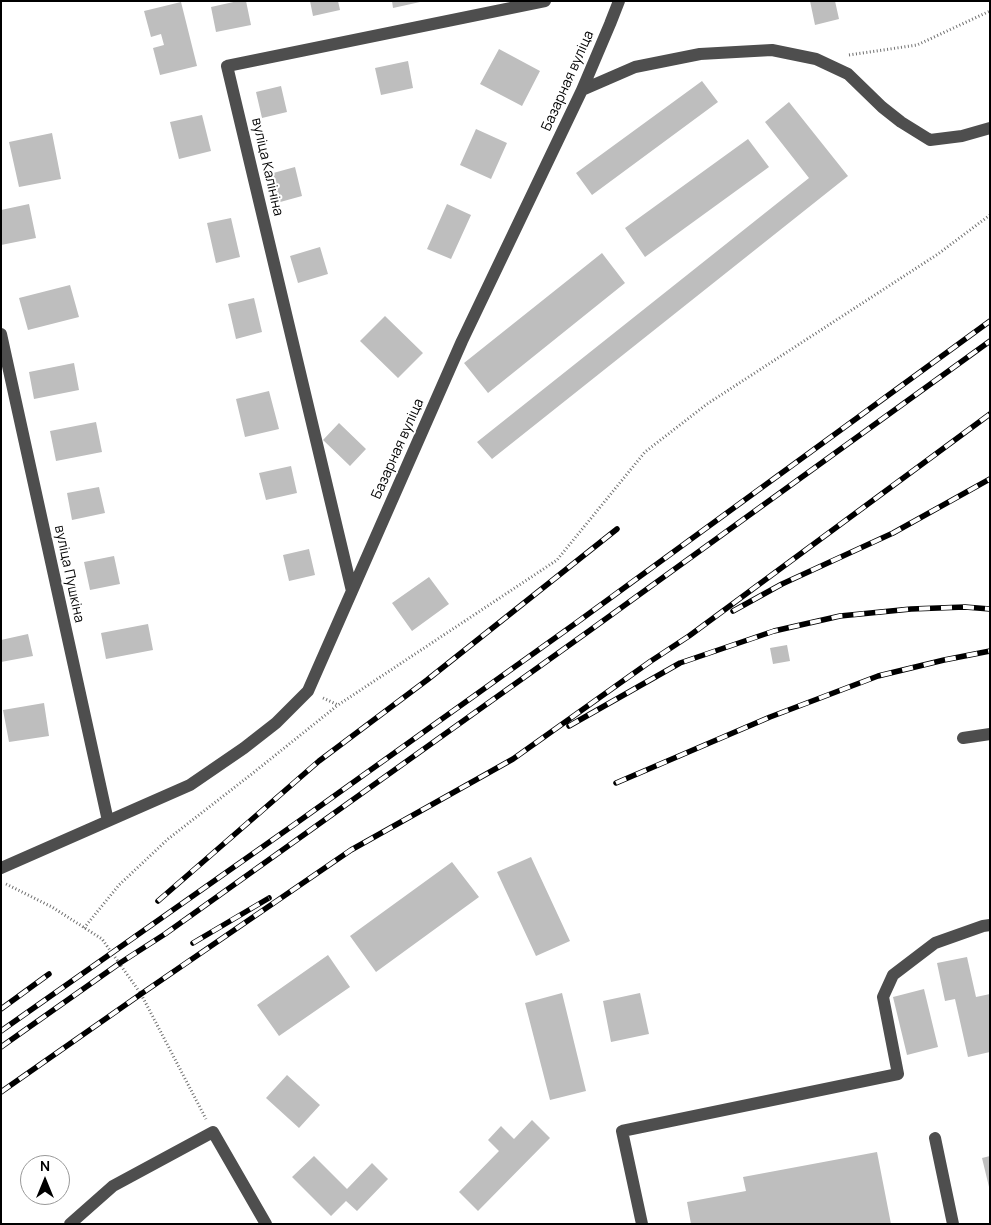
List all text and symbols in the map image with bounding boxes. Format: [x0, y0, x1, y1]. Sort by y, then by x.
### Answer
street label: Базарная вуліца [538, 28, 598, 134]
street label: вуліца Калініна [248, 116, 286, 218]
street label: Базарная вуліца [368, 396, 428, 502]
street label: вуліца Пушкіна [50, 524, 88, 624]
north arrow [20, 1155, 70, 1205]
text: N [40, 1156, 50, 1175]

